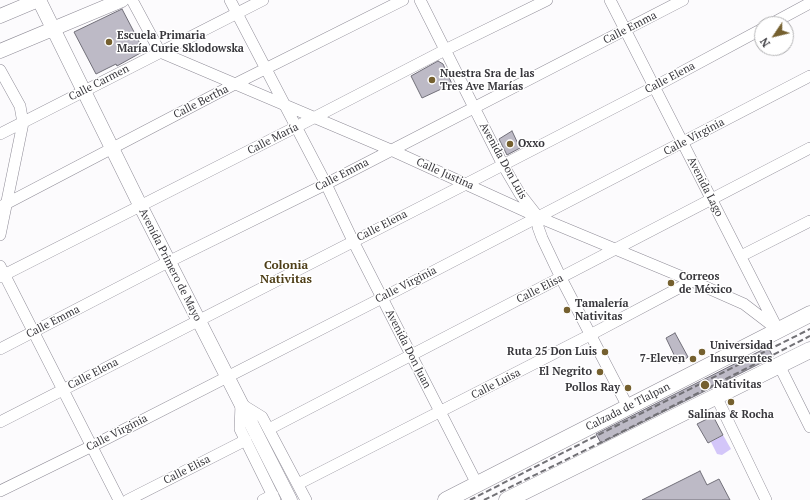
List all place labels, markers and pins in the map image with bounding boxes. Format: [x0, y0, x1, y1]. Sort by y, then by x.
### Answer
place label: Escuela Primaria María Curie Sklodowska [117, 29, 244, 55]
marker: Escuela Primaria María Curie Sklodowska [104, 37, 114, 47]
place label: Nuestra Sra de las Tres Ave Marías [440, 67, 534, 93]
marker: Nuestra Sra de las Tres Ave Marías [427, 75, 437, 85]
place label: Oxxo [518, 137, 545, 151]
marker: Oxxo [505, 139, 515, 149]
place label: Correos de México [679, 270, 732, 296]
marker: Correos de México [666, 278, 676, 288]
place label: Tamalería Nativitas [575, 297, 629, 323]
marker: Tamalería Nativitas [562, 305, 572, 315]
place label: Universidad Insurgentes [710, 339, 773, 365]
place label: Ruta 25 Don Luis [507, 345, 597, 359]
marker: Ruta 25 Don Luis [600, 347, 610, 357]
marker: Universidad Insurgentes [697, 347, 707, 357]
place label: 7-Eleven [640, 352, 685, 366]
marker: 7-Eleven [688, 354, 698, 364]
place label: El Negrito [539, 365, 592, 379]
marker: El Negrito [595, 367, 605, 377]
place label: Nativitas [714, 378, 762, 392]
marker: Nativitas [699, 379, 711, 391]
place label: Pollos Ray [565, 381, 620, 395]
marker: Pollos Ray [623, 383, 633, 393]
marker: Salinas & Rocha [726, 397, 736, 407]
place label: Salinas & Rocha [688, 408, 774, 422]

